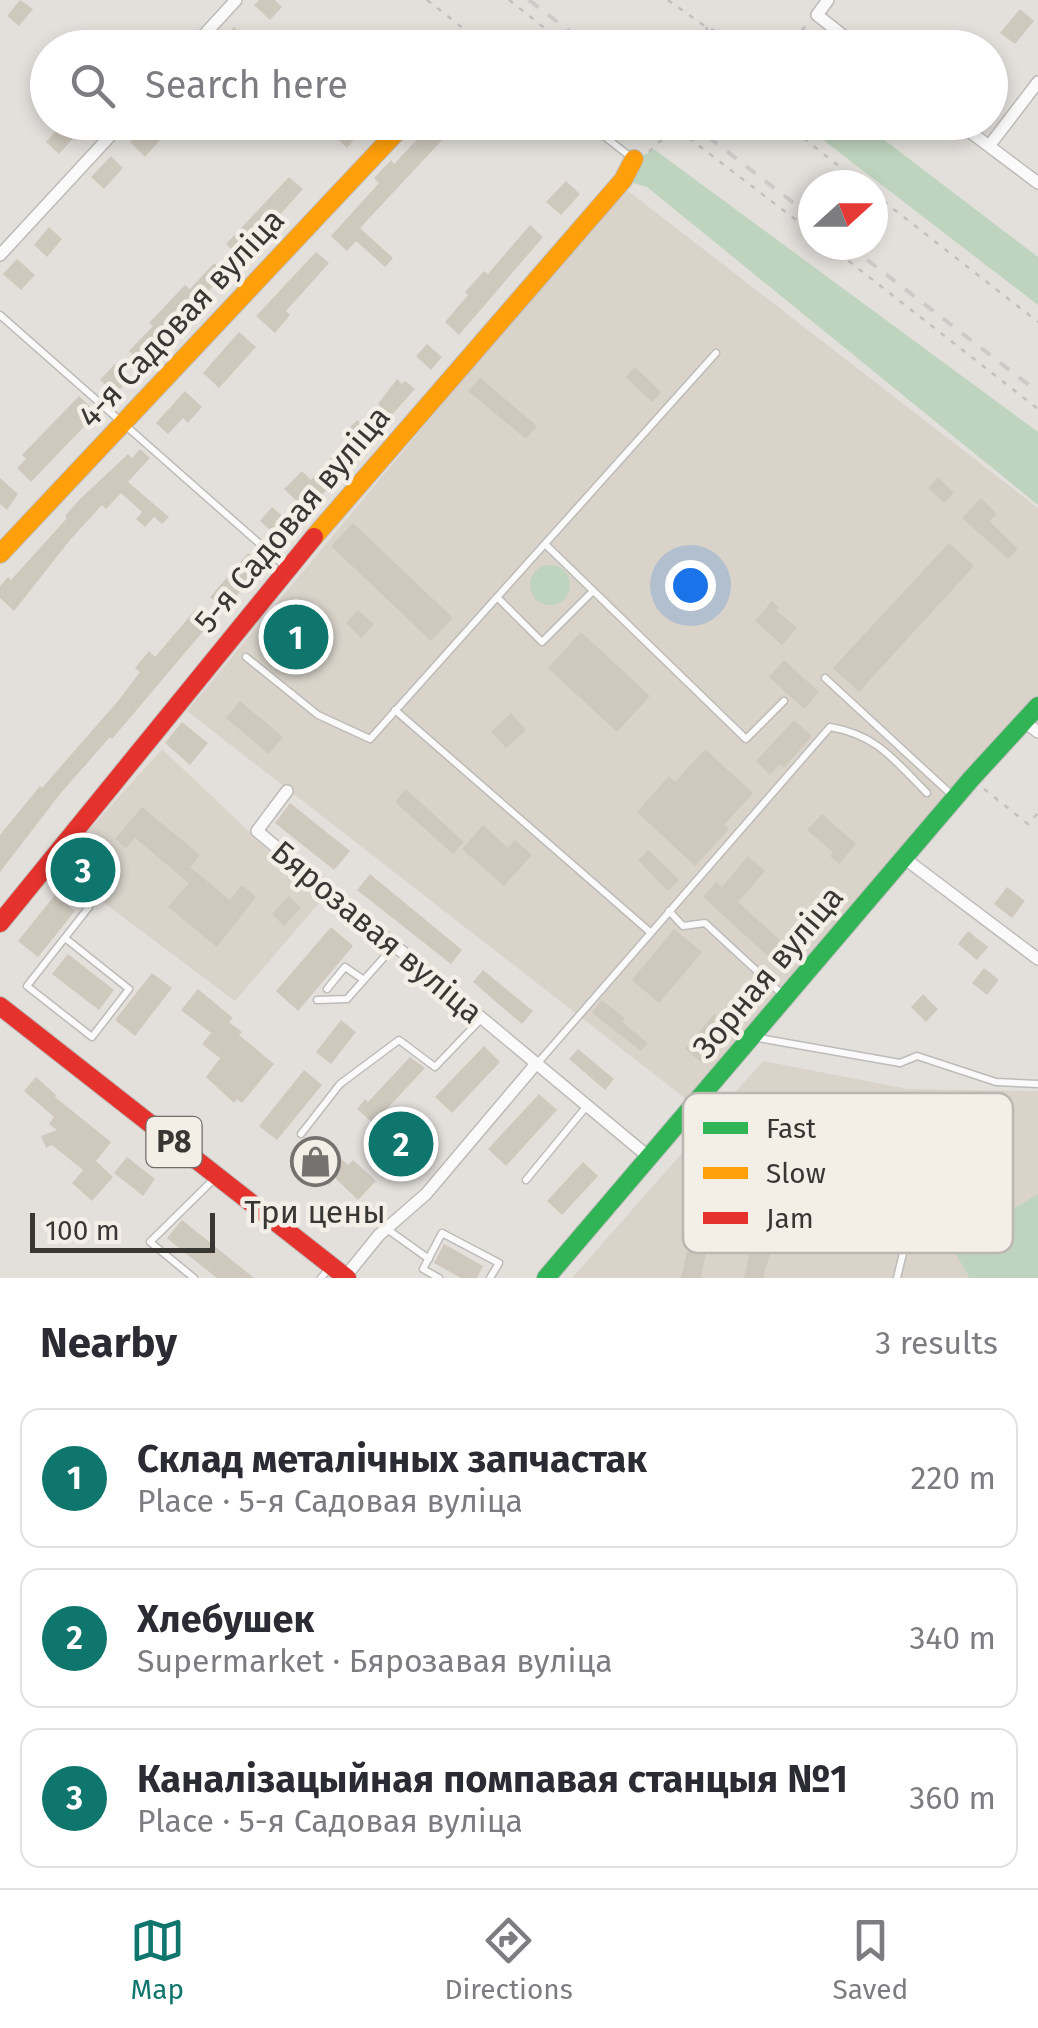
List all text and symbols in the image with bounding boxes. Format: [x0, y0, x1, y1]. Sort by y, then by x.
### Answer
search box [30, 30, 1008, 140]
icon: search [65, 58, 120, 113]
text: Search here [145, 62, 348, 108]
north arrow [798, 170, 888, 260]
street label: 4-я Садовая вуліца [70, 201, 292, 435]
street label: 5-я Садовая вуліца [186, 398, 398, 640]
your location [665, 560, 716, 611]
pin: 1 [264, 600, 328, 674]
pin: 3 [51, 832, 116, 908]
street label: Бярозавая вуліца [264, 833, 490, 1031]
street label: Зорная вуліца [685, 878, 851, 1066]
legend [683, 1093, 1013, 1253]
pin: 2 [368, 1106, 434, 1182]
text: Fast [766, 1112, 817, 1145]
road number: Р8 [146, 1117, 202, 1167]
shop icon: Три цены [289, 1136, 341, 1188]
text: Slow [766, 1157, 826, 1190]
place label: Три цены [244, 1193, 386, 1231]
text: Jam [766, 1202, 814, 1235]
scale bar [30, 1208, 215, 1252]
text: 100 m [45, 1214, 120, 1247]
text: Nearby [40, 1318, 177, 1368]
text: 3 results [875, 1324, 998, 1362]
text: Склад металічных запчастак [137, 1436, 647, 1482]
text: 1 [67, 1459, 82, 1497]
text: 220 m [911, 1459, 996, 1497]
text: Place · 5-я Садовая вуліца [137, 1482, 523, 1520]
text: Хлебушек [137, 1596, 314, 1642]
text: 2 [66, 1619, 83, 1657]
text: 340 m [909, 1619, 996, 1657]
text: Supermarket · Бярозавая вуліца [137, 1642, 613, 1680]
text: Каналізацыйная помпавая станцыя №1 [137, 1756, 848, 1802]
text: 3 [66, 1779, 83, 1817]
text: 360 m [909, 1779, 996, 1817]
text: Place · 5-я Садовая вуліца [137, 1802, 523, 1840]
tab: Map [130, 1913, 185, 2006]
tab: Directions [444, 1913, 573, 2006]
tab: Saved [832, 1913, 908, 2006]

